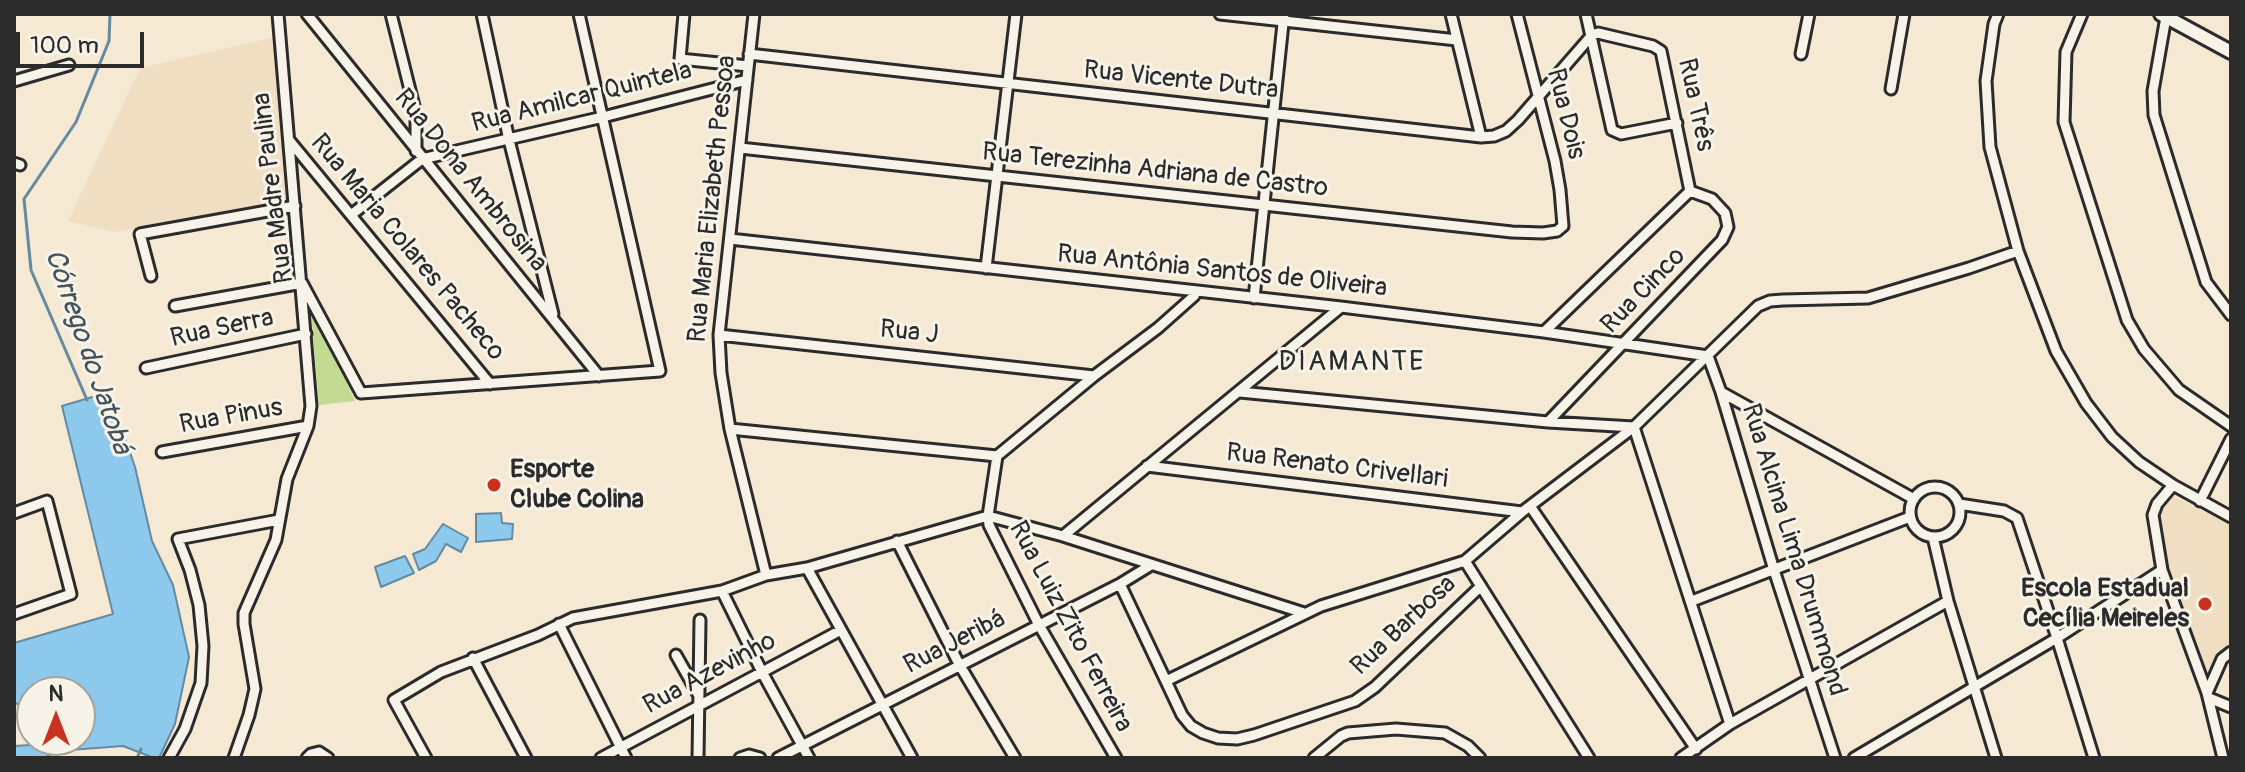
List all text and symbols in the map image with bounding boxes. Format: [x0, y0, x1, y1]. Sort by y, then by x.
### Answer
scale bar [20, 16, 148, 66]
text: 100 m [30, 31, 99, 60]
street label: Rua Maria Elizabeth Pessoa [682, 54, 744, 344]
street label: Rua Vicente Dutra [1082, 55, 1280, 107]
street label: Rua Amilcar Quintela [469, 56, 695, 140]
street label: Rua Três [1670, 56, 1720, 154]
street label: Rua Dois [1539, 65, 1591, 163]
street label: Rua Dona Ambrosina [387, 83, 553, 279]
street label: Rua Madre Paulina [247, 91, 301, 285]
street label: Rua Maria Colares Pacheco [303, 128, 511, 368]
street label: Rua Terezinha Adriana de Castro [981, 137, 1329, 205]
street label: Rua Antônia Santos de Oliveira [1055, 239, 1389, 305]
street label: Rua Cinco [1595, 241, 1693, 341]
water label: Córrego do Jatobá [36, 245, 138, 459]
street label: Rua Serra [168, 303, 276, 355]
street label: Rua J [878, 314, 940, 352]
district label: DIAMANTE [1279, 346, 1425, 380]
street label: Rua Pinus [177, 393, 285, 441]
street label: Rua Alcina Lima Drummond [1734, 400, 1852, 700]
street label: Rua Renato Crivellari [1224, 438, 1450, 496]
place label: Esporte Clube Colina [510, 454, 644, 516]
marker: Esporte Clube Colina [485, 476, 503, 494]
street label: Rua Luiz Zito Ferreira [1001, 516, 1139, 738]
street label: Rua Barbosa [1345, 569, 1463, 683]
place label: Escola Estadual Cecília Meireles [2021, 573, 2189, 634]
marker: Escola Estadual Cecília Meireles [2196, 595, 2214, 613]
street label: Rua Jeribá [899, 604, 1011, 682]
street label: Rua Azevinho [638, 626, 782, 722]
north arrow [16, 676, 96, 756]
text: N [49, 680, 63, 708]

